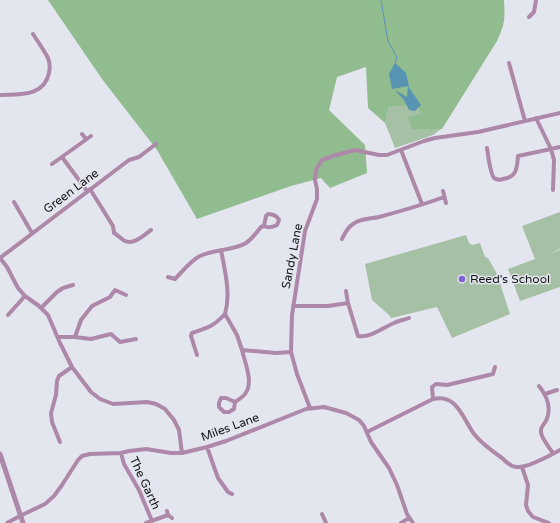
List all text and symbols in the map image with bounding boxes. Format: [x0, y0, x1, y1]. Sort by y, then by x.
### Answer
street label: Green Lane [41, 166, 101, 216]
street label: Sandy Lane [279, 222, 305, 290]
place label: Reed's School [470, 272, 550, 286]
marker: Reed's School [457, 274, 467, 284]
street label: Miles Lane [199, 410, 261, 444]
street label: The Garth [127, 454, 163, 512]

